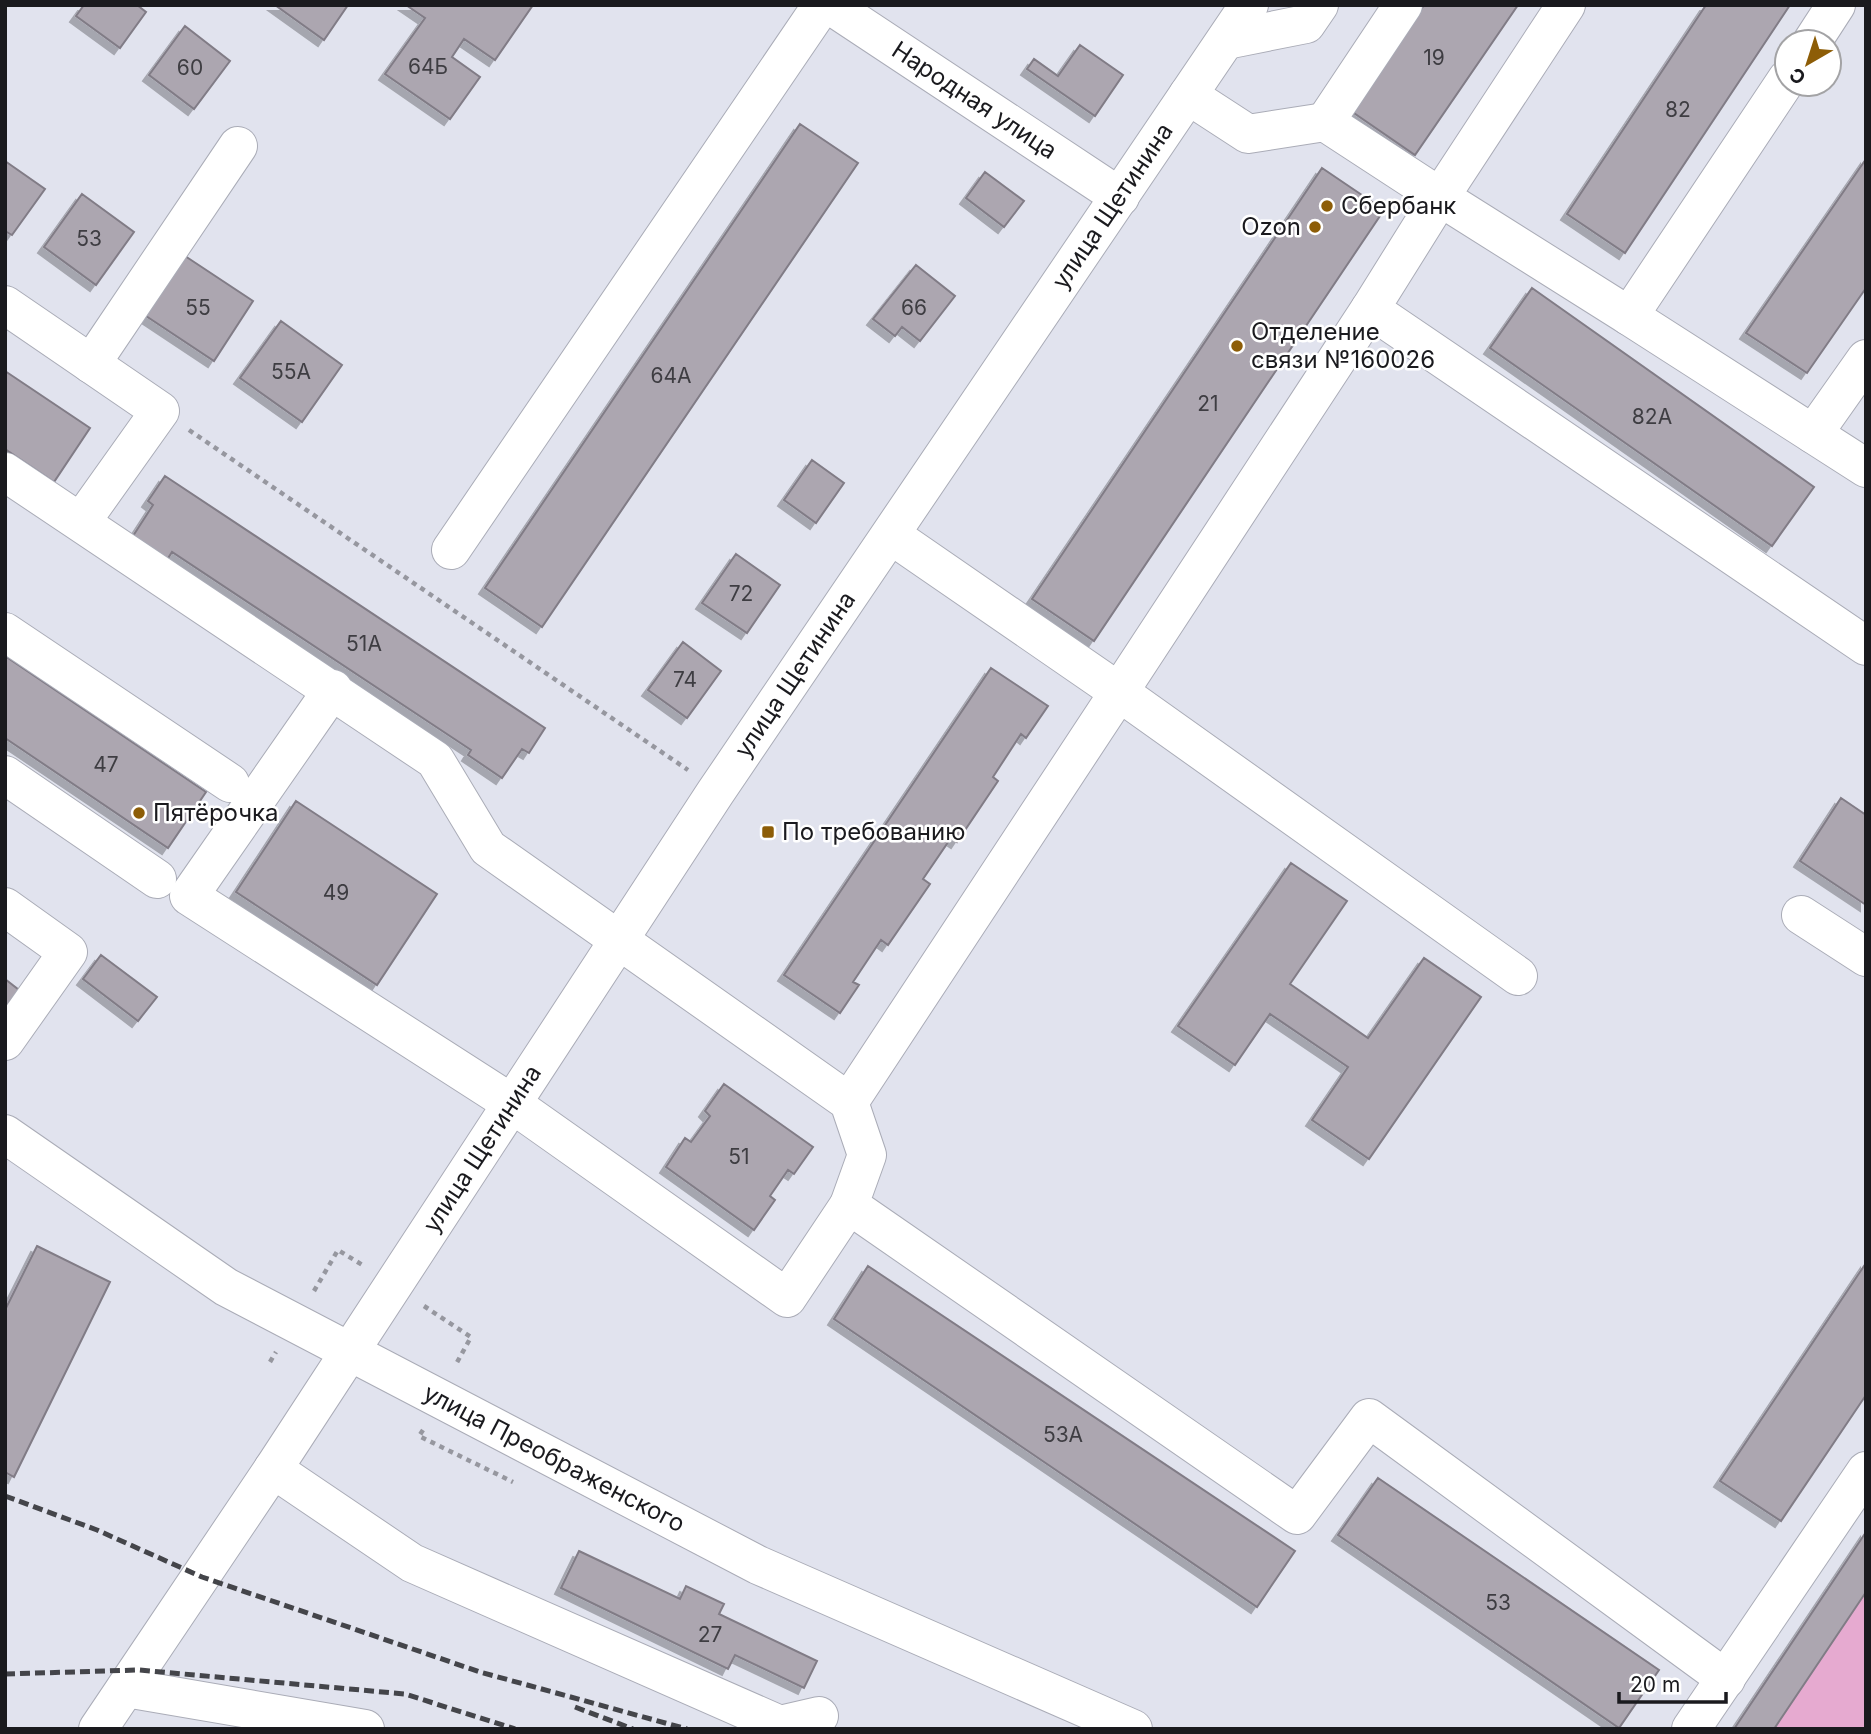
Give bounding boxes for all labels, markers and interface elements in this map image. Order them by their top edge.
north arrow [1773,28,1843,98]
street label: Народная улица [887,35,1062,165]
house number: 19 [1423,45,1445,70]
house number: 64Б [408,54,448,79]
house number: 60 [177,55,203,80]
text: С [1785,62,1810,89]
house number: 82 [1665,97,1691,122]
street label: улица Щетинина [1046,117,1179,294]
place label: Сбербанк [1341,191,1456,220]
marker: Сбербанк [1319,198,1335,214]
place label: Ozon [1241,212,1301,241]
marker: Ozon [1307,219,1323,235]
house number: 53 [76,226,102,251]
house number: 55 [185,295,211,320]
house number: 66 [901,295,927,320]
place label: Отделение связи №160026 [1251,317,1435,374]
marker: Отделение связи №160026 [1229,338,1245,354]
house number: 55А [271,359,311,384]
house number: 64А [650,363,692,388]
house number: 21 [1197,391,1219,416]
house number: 82А [1632,404,1672,429]
house number: 72 [729,581,753,606]
street label: улица Щетинина [728,586,861,763]
house number: 51А [346,631,382,656]
house number: 74 [673,667,697,692]
house number: 47 [93,752,119,777]
place label: Пятёрочка [153,798,279,827]
marker: Пятёрочка [131,805,147,821]
place label: По требованию [782,817,965,846]
marker: По требованию [760,824,776,840]
house number: 49 [323,880,349,905]
street label: улица Щетинина [417,1059,547,1238]
house number: 51 [728,1144,750,1169]
street label: улица Преображенского [419,1378,690,1538]
house number: 53А [1043,1422,1083,1447]
house number: 53 [1485,1590,1511,1615]
house number: 27 [698,1622,722,1647]
scale bar [1619,1660,1726,1704]
text: 20 m [1630,1672,1680,1697]

